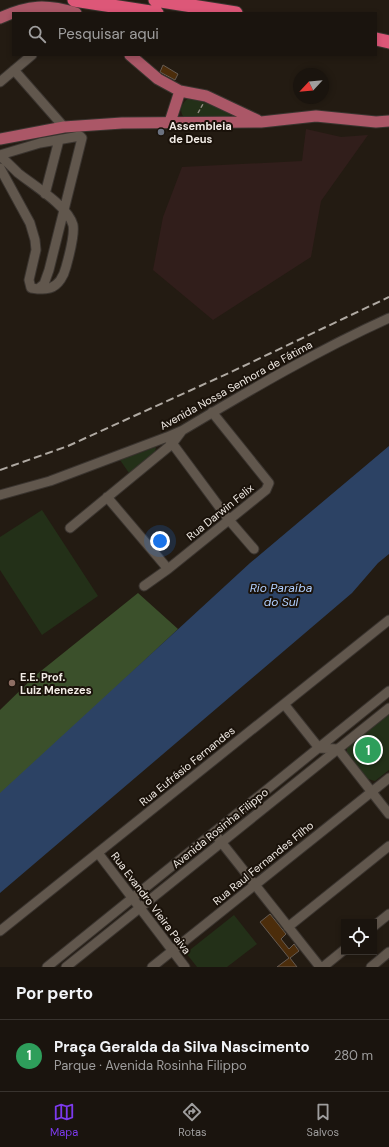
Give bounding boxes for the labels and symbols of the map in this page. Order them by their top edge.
north arrow [293,68,329,104]
place label: Assembleia de Deus [169,119,232,146]
marker: Assembleia de Deus [156,127,166,137]
street label: Avenida Nossa Senhora de Fátima [157,337,315,433]
street label: Rua Darwin Felix [184,480,257,543]
your location [150,531,170,551]
water label: Rio Paraíba do Sul [250,580,313,610]
place label: E.E. Prof. Luiz Menezes [20,670,92,697]
marker: E.E. Prof. Luiz Menezes [7,678,17,688]
street label: Rua Eufrásio Fernandes [136,723,238,809]
pin: 1 [355,735,381,765]
street label: Avenida Rosinha Filippo [169,785,271,871]
street label: Rua Raul Fernandes Filho [210,818,316,908]
street label: Rua Evandro Vieira Paiva [108,849,194,957]

